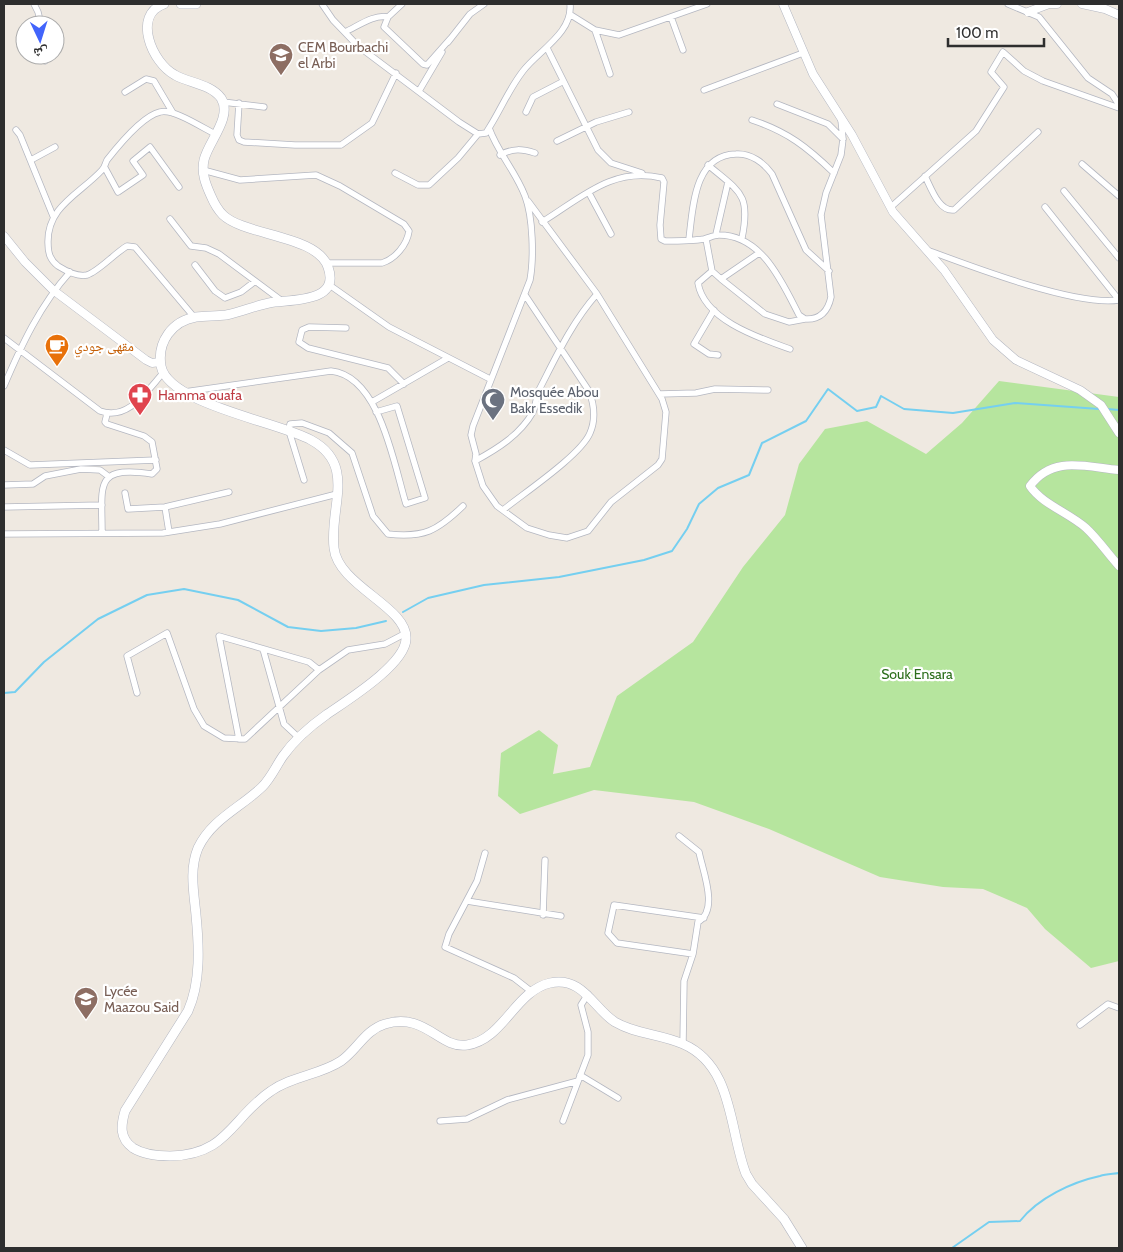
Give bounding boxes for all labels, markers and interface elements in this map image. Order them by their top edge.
north arrow [15,15,65,65]
scale bar [948,15,1044,47]
text: 100 m [956,24,998,42]
place label: CEM Bourbachi el Arbi [298,38,388,72]
school or university icon: CEM Bourbachi el Arbi [268,42,294,76]
text: ش [33,43,49,62]
cafe icon: مقهى جودي [44,333,70,367]
place label: مقهى جودي [74,337,134,358]
pharmacy icon: Hamma ouafa [127,382,153,416]
place label: Mosquée Abou Bakr Essedik [510,383,599,417]
place label: Hamma ouafa [158,386,242,404]
mosque icon: Mosquée Abou Bakr Essedik [480,387,506,421]
park label: Souk Ensara [881,665,953,683]
place label: Lycée Maazou Said [104,982,179,1016]
school or university icon: Lycée Maazou Said [73,986,99,1020]

